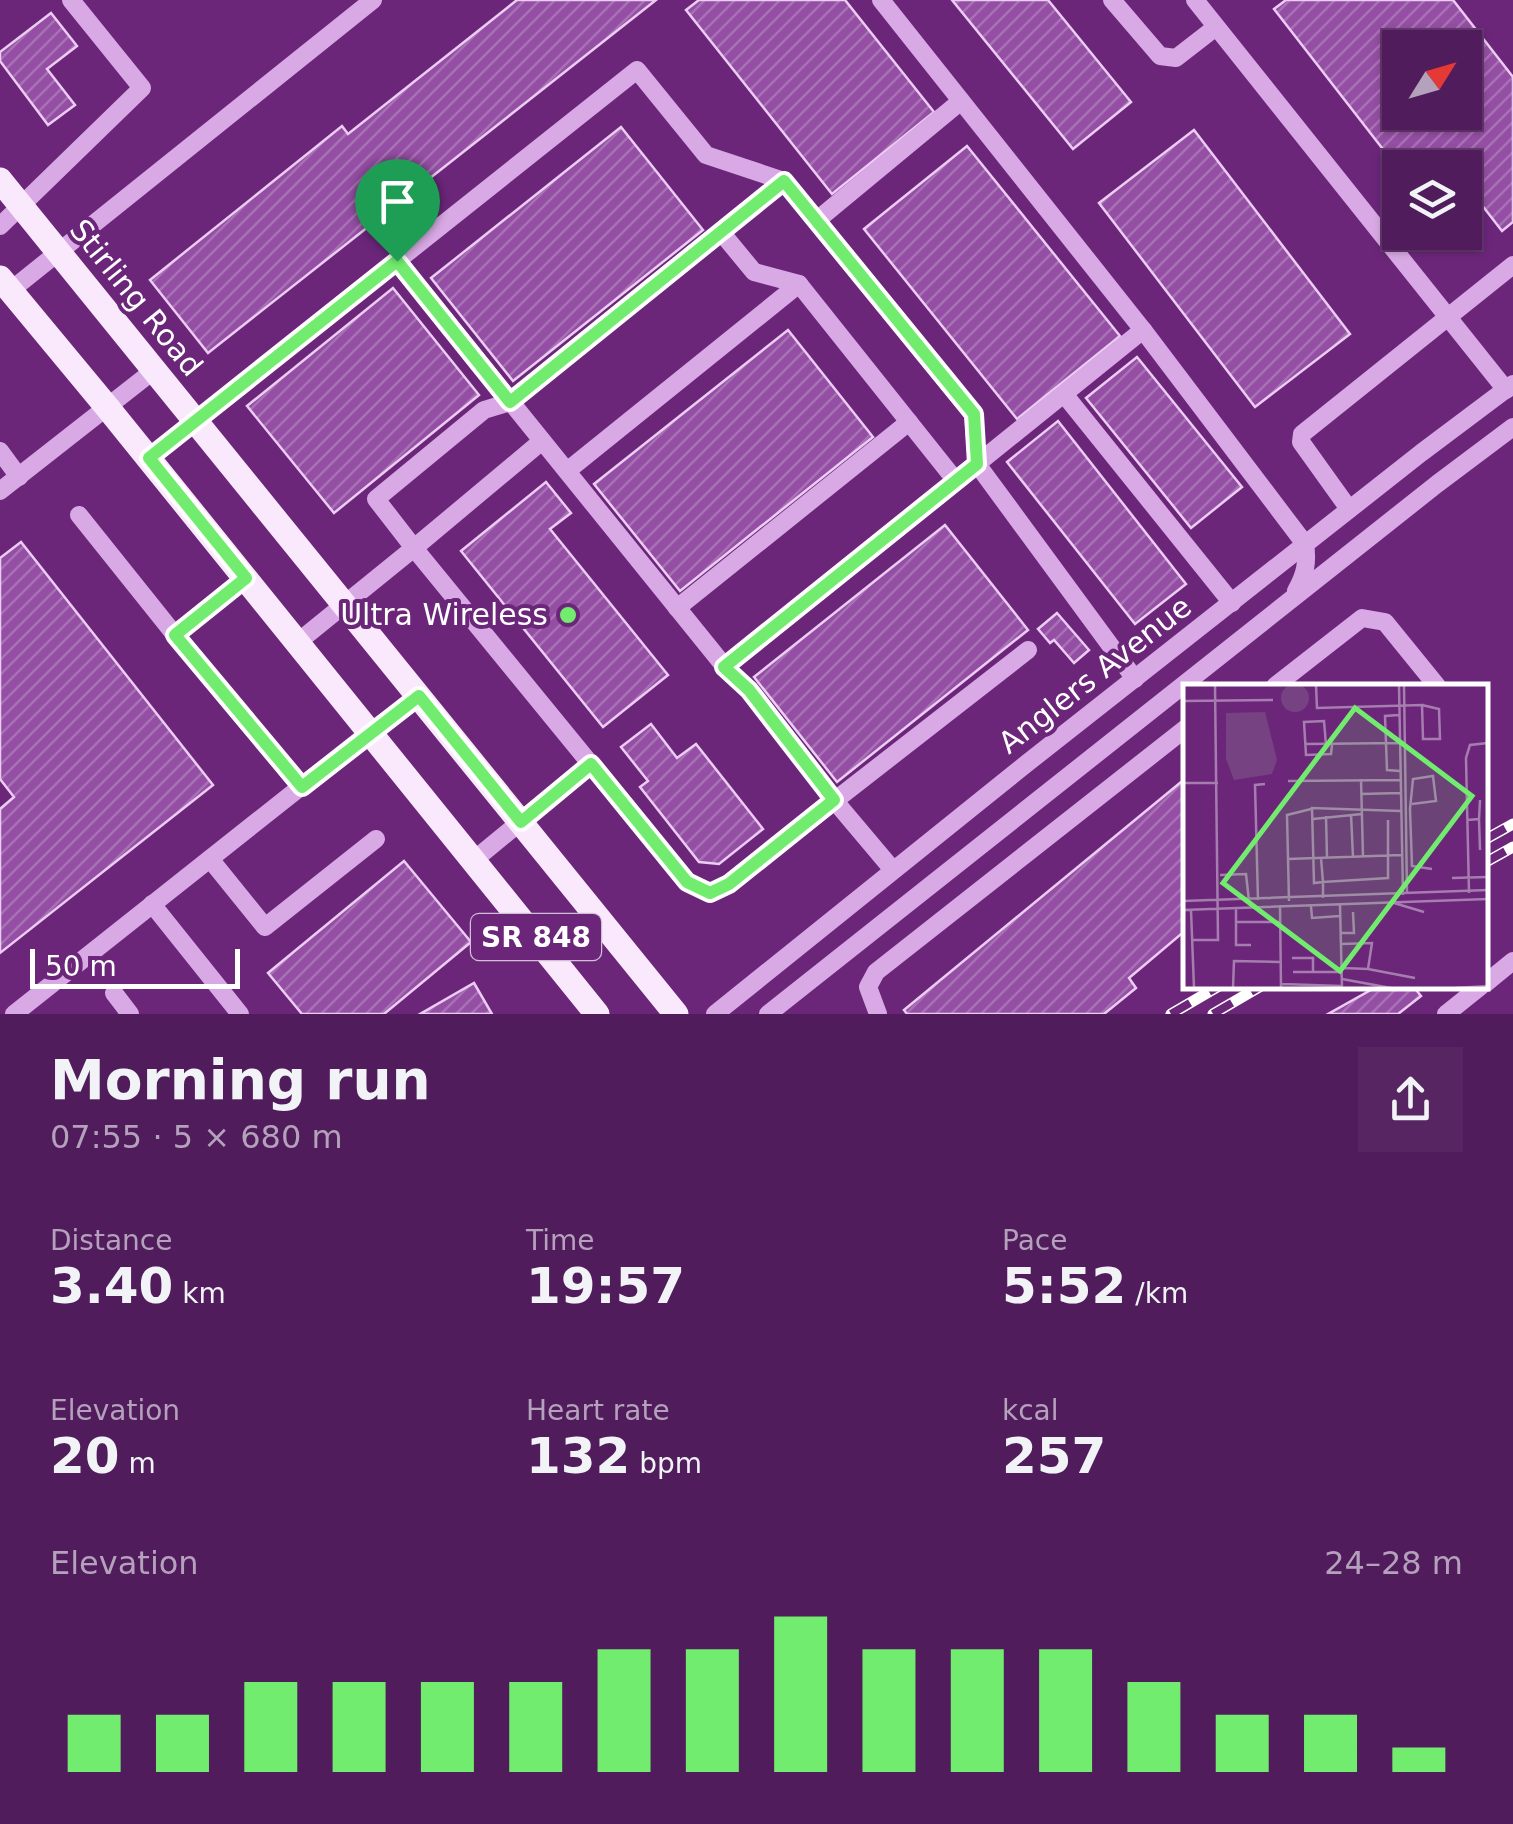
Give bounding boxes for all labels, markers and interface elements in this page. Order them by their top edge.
north arrow [1382,30,1482,130]
map controls [1382,30,1482,250]
button: layers [1382,150,1482,250]
pin [355,159,440,262]
icon: arrive [370,174,425,229]
street label: Stirling Road [63,212,210,383]
street label: Anglers Avenue [992,589,1198,761]
place label: Ultra Wireless [340,597,548,632]
marker: Ultra Wireless [557,604,579,626]
inset map [1183,684,1488,989]
road number: SR 848 [471,914,601,960]
scale bar [30,944,240,988]
text: 50 m [45,950,117,983]
button: share [1358,1047,1463,1152]
text: Morning run [50,1048,431,1112]
text: 07:55 · 5 × 680 m [50,1118,343,1156]
text: Distance [50,1224,172,1257]
text: Time [526,1224,595,1257]
text: Pace [1002,1224,1067,1257]
text: 3.40 [50,1257,173,1315]
text: 19:57 [526,1257,685,1315]
text: 5:52 [1002,1257,1126,1315]
text: km [173,1277,226,1310]
text: /km [1126,1277,1188,1310]
text: Elevation [50,1394,180,1427]
text: Heart rate [526,1394,670,1427]
text: kcal [1002,1394,1059,1427]
text: 20 [50,1427,120,1485]
text: 132 [526,1427,630,1485]
text: 257 [1002,1427,1106,1485]
text: m [120,1447,156,1480]
text: bpm [630,1447,702,1480]
text: Elevation [50,1544,199,1582]
text: 24–28 m [1324,1544,1463,1582]

